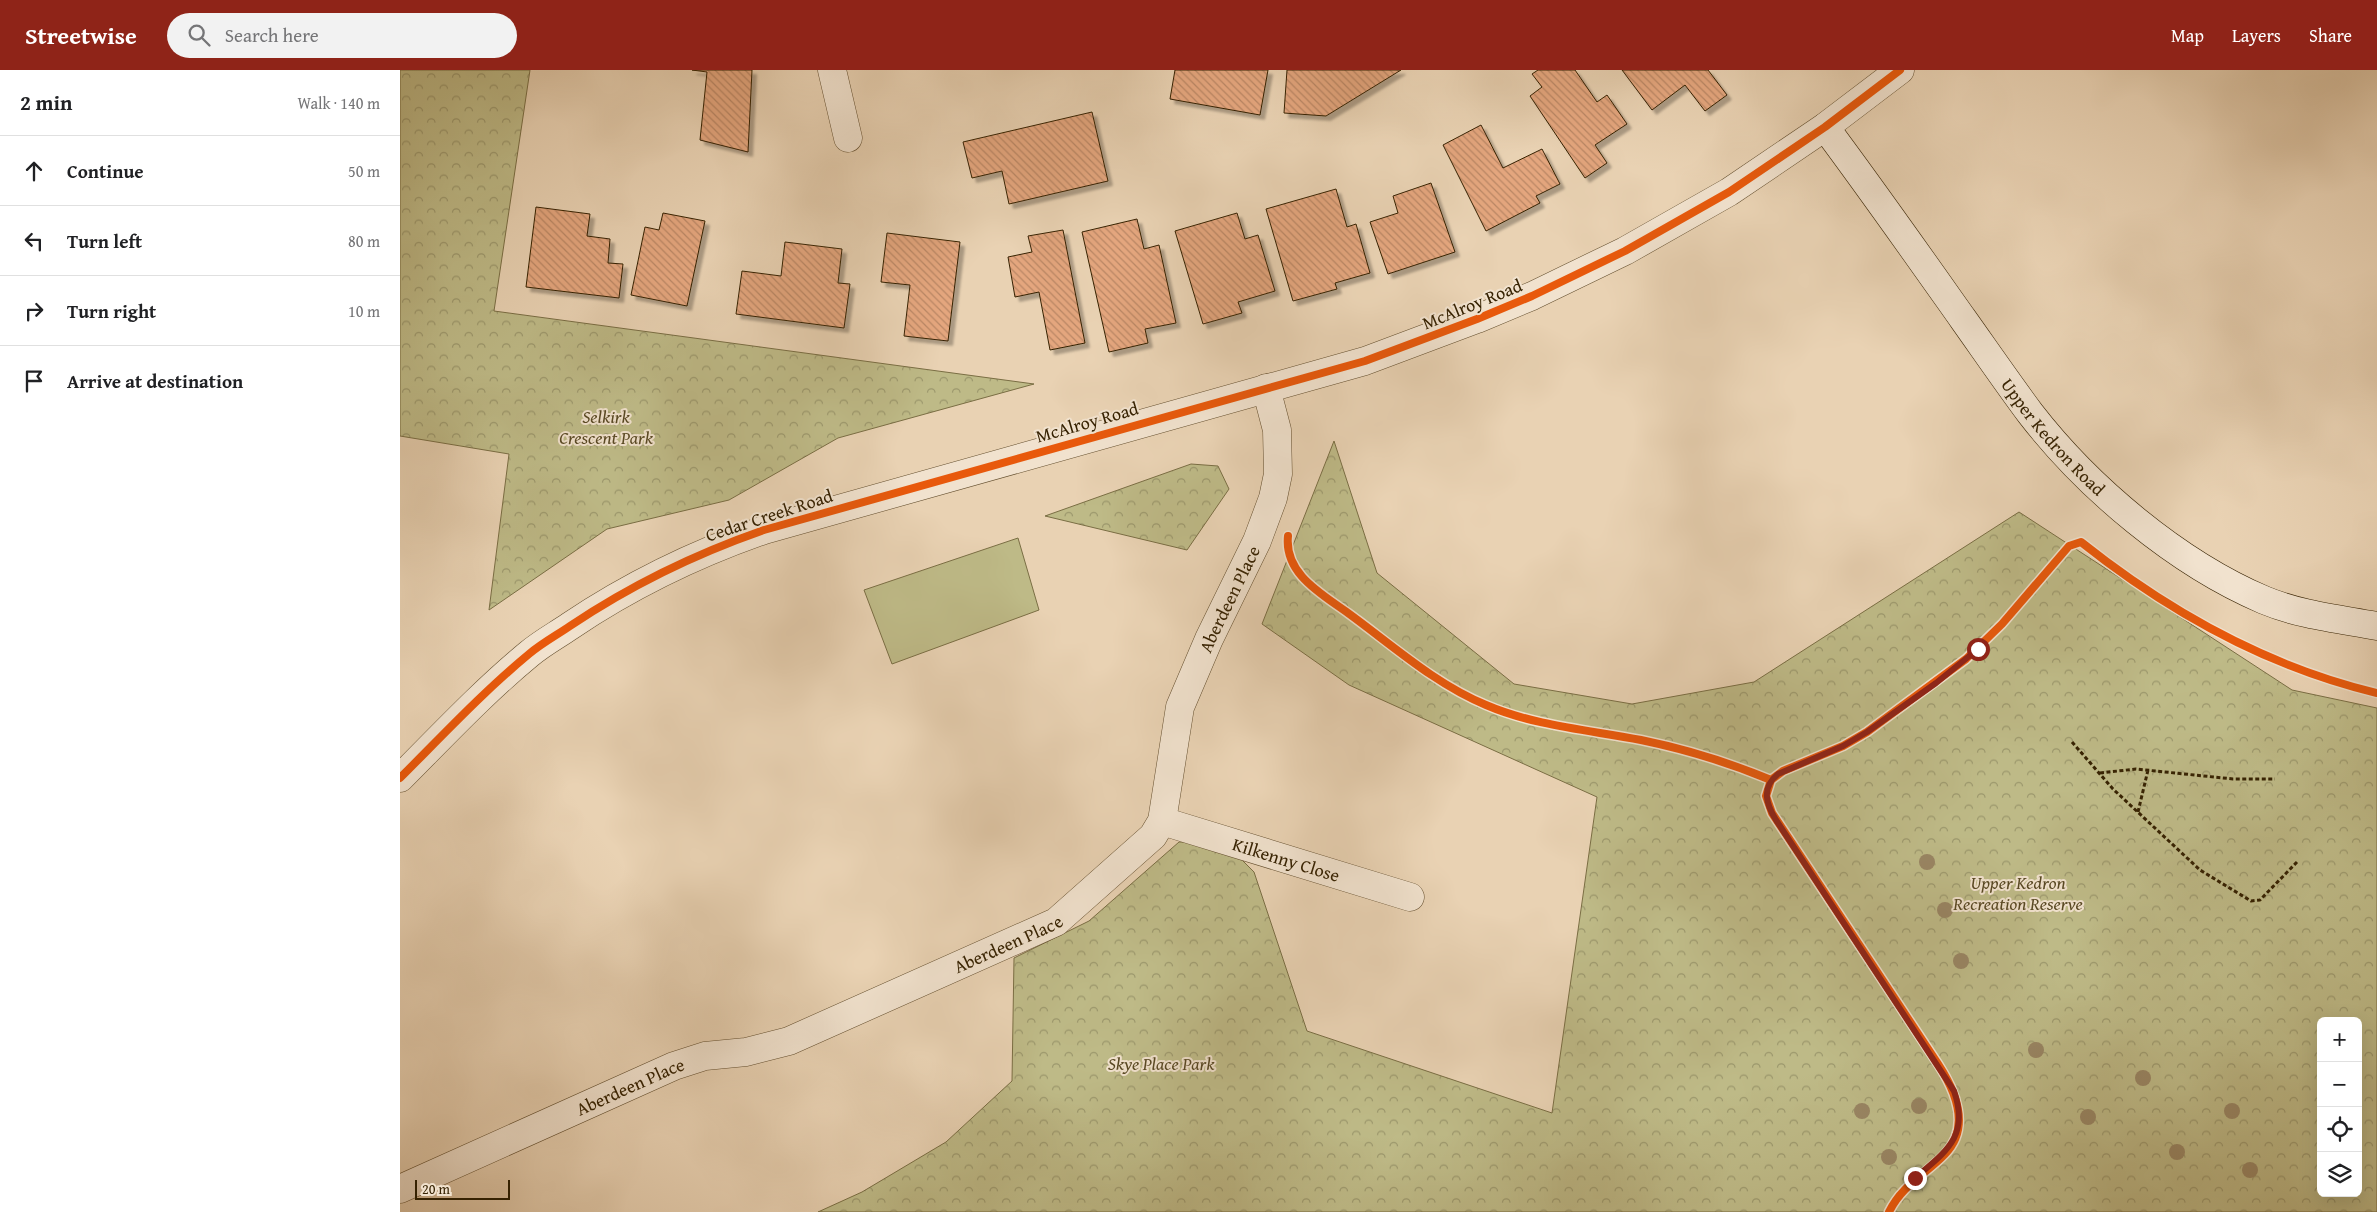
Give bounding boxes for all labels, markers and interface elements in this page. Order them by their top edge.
search box [167,13,517,58]
text: Streetwise [25,18,137,53]
icon: search [185,21,213,49]
text: Search here [225,21,319,49]
text: Map [2171,22,2204,49]
text: Layers [2232,22,2281,49]
text: Share [2309,22,2352,49]
text: 2 min [20,87,72,118]
text: Walk · 140 m [297,91,380,115]
icon: ahead [20,157,48,185]
text: Continue [67,157,144,185]
text: 50 m [348,159,380,183]
icon: left [20,227,48,255]
text: Turn left [67,227,142,255]
text: 80 m [348,229,380,253]
street label: McAlroy Road [1418,272,1526,336]
icon: right [20,297,48,325]
text: Turn right [67,297,156,325]
text: 10 m [348,299,380,323]
icon: arrive [20,367,48,395]
text: Arrive at destination [67,367,243,395]
street label: Upper Kedron Road [1995,372,2112,502]
street label: McAlroy Road [1033,394,1142,450]
park label: Selkirk Crescent Park [559,403,654,451]
street label: Cedar Creek Road [702,482,836,548]
street label: Aberdeen Place [1191,541,1266,657]
route start [1967,638,1990,661]
street label: Kilkenny Close [1229,830,1343,888]
park label: Upper Kedron Recreation Reserve [1952,869,2083,917]
street label: Aberdeen Place [949,908,1069,979]
map controls [2317,1017,2362,1197]
button: + [2317,1017,2362,1062]
street label: Aberdeen Place [571,1050,687,1122]
park label: Skye Place Park [1108,1050,1215,1077]
button: − [2317,1062,2362,1107]
button: locate [2317,1107,2362,1152]
button: layers [2317,1152,2362,1197]
route end [1904,1167,1927,1190]
scale bar [415,1177,510,1200]
text: 20 m [422,1179,450,1199]

